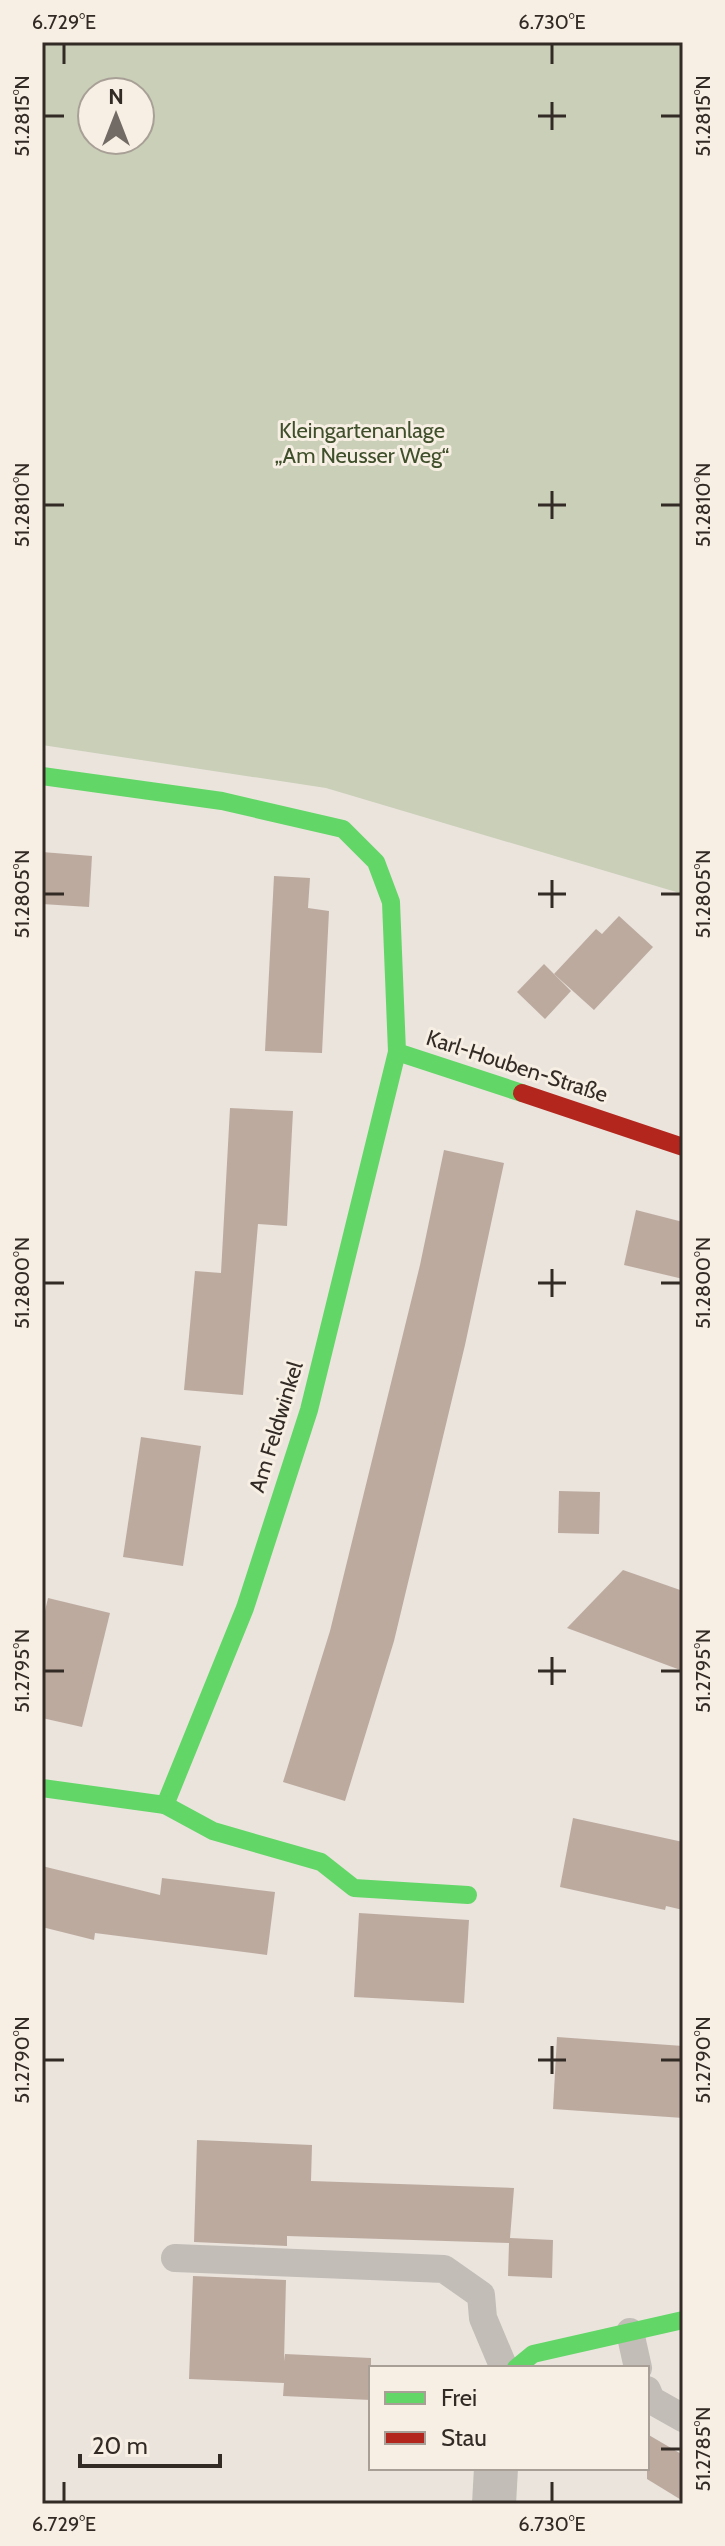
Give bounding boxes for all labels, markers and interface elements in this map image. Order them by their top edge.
text: 6.729°E [32,10,96,34]
text: 6.730°E [518,10,586,34]
text: 51.2815°N [10,75,34,157]
text: 51.2815°N [691,75,715,157]
north arrow [76,76,156,156]
text: N [108,83,124,110]
park label: Kleingartenanlage „Am Neusser Weg“ [275,417,449,469]
text: 51.2810°N [10,463,34,547]
text: 51.2810°N [691,463,715,547]
text: 51.2805°N [10,850,34,938]
text: 51.2805°N [691,850,715,938]
street label: Karl-Houben-Straße [423,1024,611,1108]
text: 51.2800°N [10,1237,34,1329]
text: 51.2800°N [691,1237,715,1329]
street label: Am Feldwinkel [243,1357,309,1496]
text: 51.2795°N [10,1629,34,1713]
text: 51.2795°N [691,1629,715,1713]
text: 51.2790°N [10,2016,34,2104]
text: 51.2790°N [691,2016,715,2104]
legend [369,2366,649,2470]
text: Frei [441,2383,477,2412]
text: 51.2785°N [691,2407,715,2491]
scale bar [80,2418,220,2468]
text: Stau [441,2423,487,2452]
text: 20 m [92,2431,148,2460]
text: 6.729°E [32,2512,96,2536]
text: 6.730°E [518,2512,586,2536]

